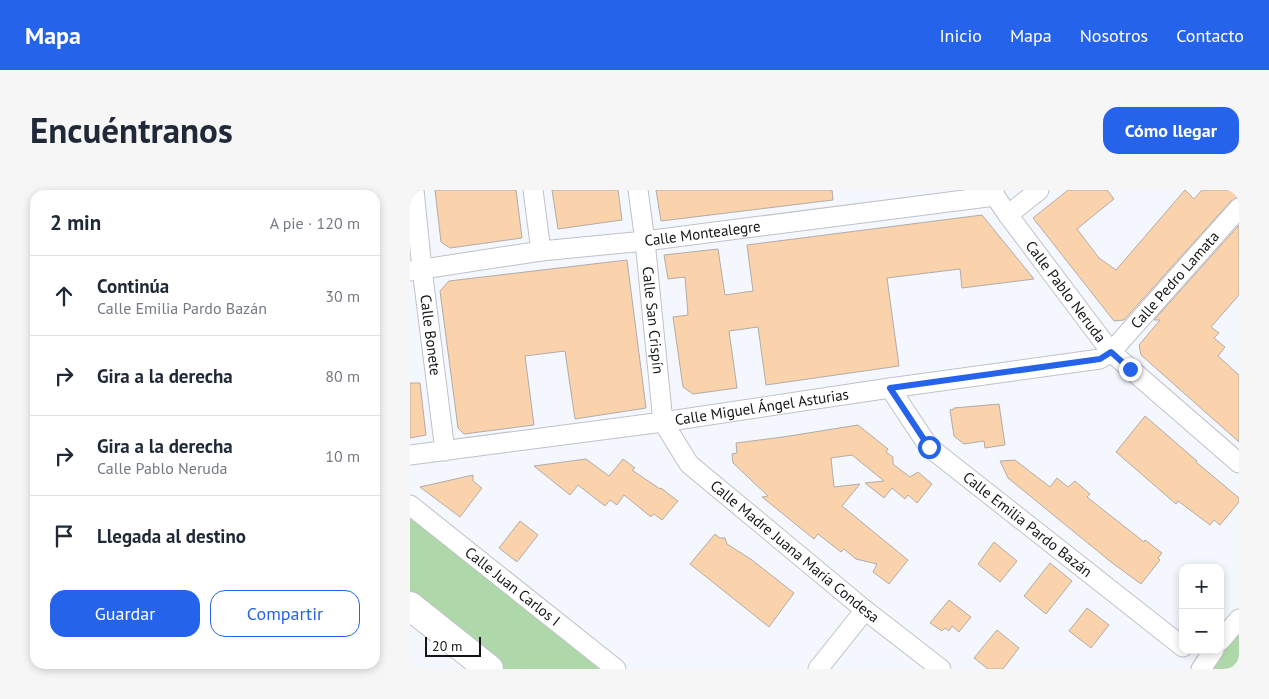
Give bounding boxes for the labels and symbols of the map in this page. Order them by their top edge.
street label: Calle Montealegre [643,216,762,250]
street label: Calle Pedro Lamata [1126,227,1223,332]
street label: Calle Pablo Neruda [1022,237,1110,346]
street label: Calle San Crispín [639,265,668,375]
street label: Calle Bonete [416,293,445,377]
route end [1119,358,1142,381]
street label: Calle Miguel Ángel Asturias [673,384,850,429]
route start [918,436,941,459]
street label: Calle Emilia Pardo Bazán [959,467,1096,581]
street label: Calle Madre Juana María Condesa [707,476,883,627]
street label: Calle Juan Carlos I [461,543,564,630]
scale bar [425,634,481,657]

